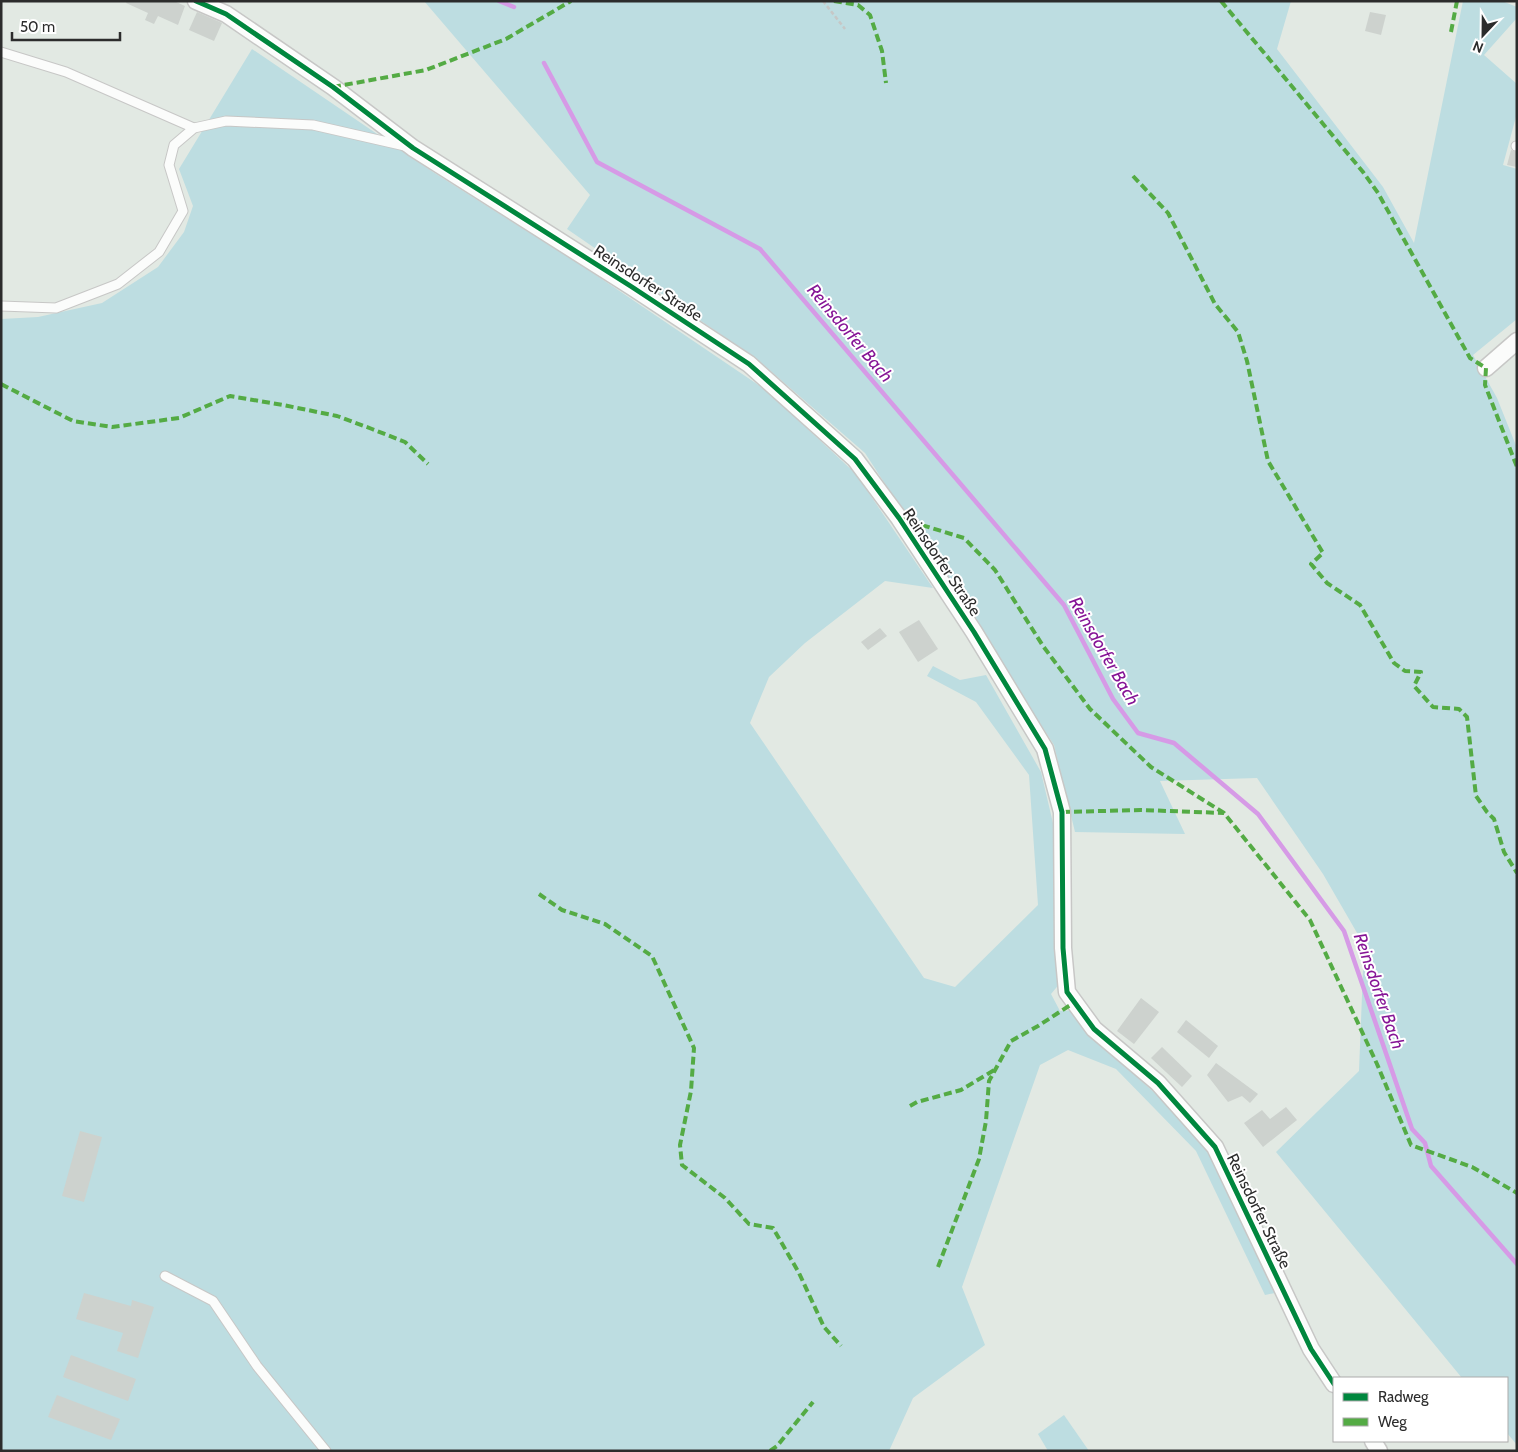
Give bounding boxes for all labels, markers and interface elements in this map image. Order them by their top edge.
scale bar [12,10,120,42]
north arrow [1458,10,1508,60]
text: 50 m [20,18,55,36]
text: N [1470,37,1486,57]
street label: Reinsdorfer Straße [590,241,706,325]
water label: Reinsdorfer Bach [802,279,898,387]
street label: Reinsdorfer Straße [899,505,985,619]
water label: Reinsdorfer Bach [1064,593,1144,709]
water label: Reinsdorfer Bach [1349,930,1409,1052]
street label: Reinsdorfer Straße [1223,1150,1295,1272]
legend [1333,1377,1508,1442]
text: Radweg [1378,1388,1429,1406]
text: Weg [1378,1413,1407,1431]

